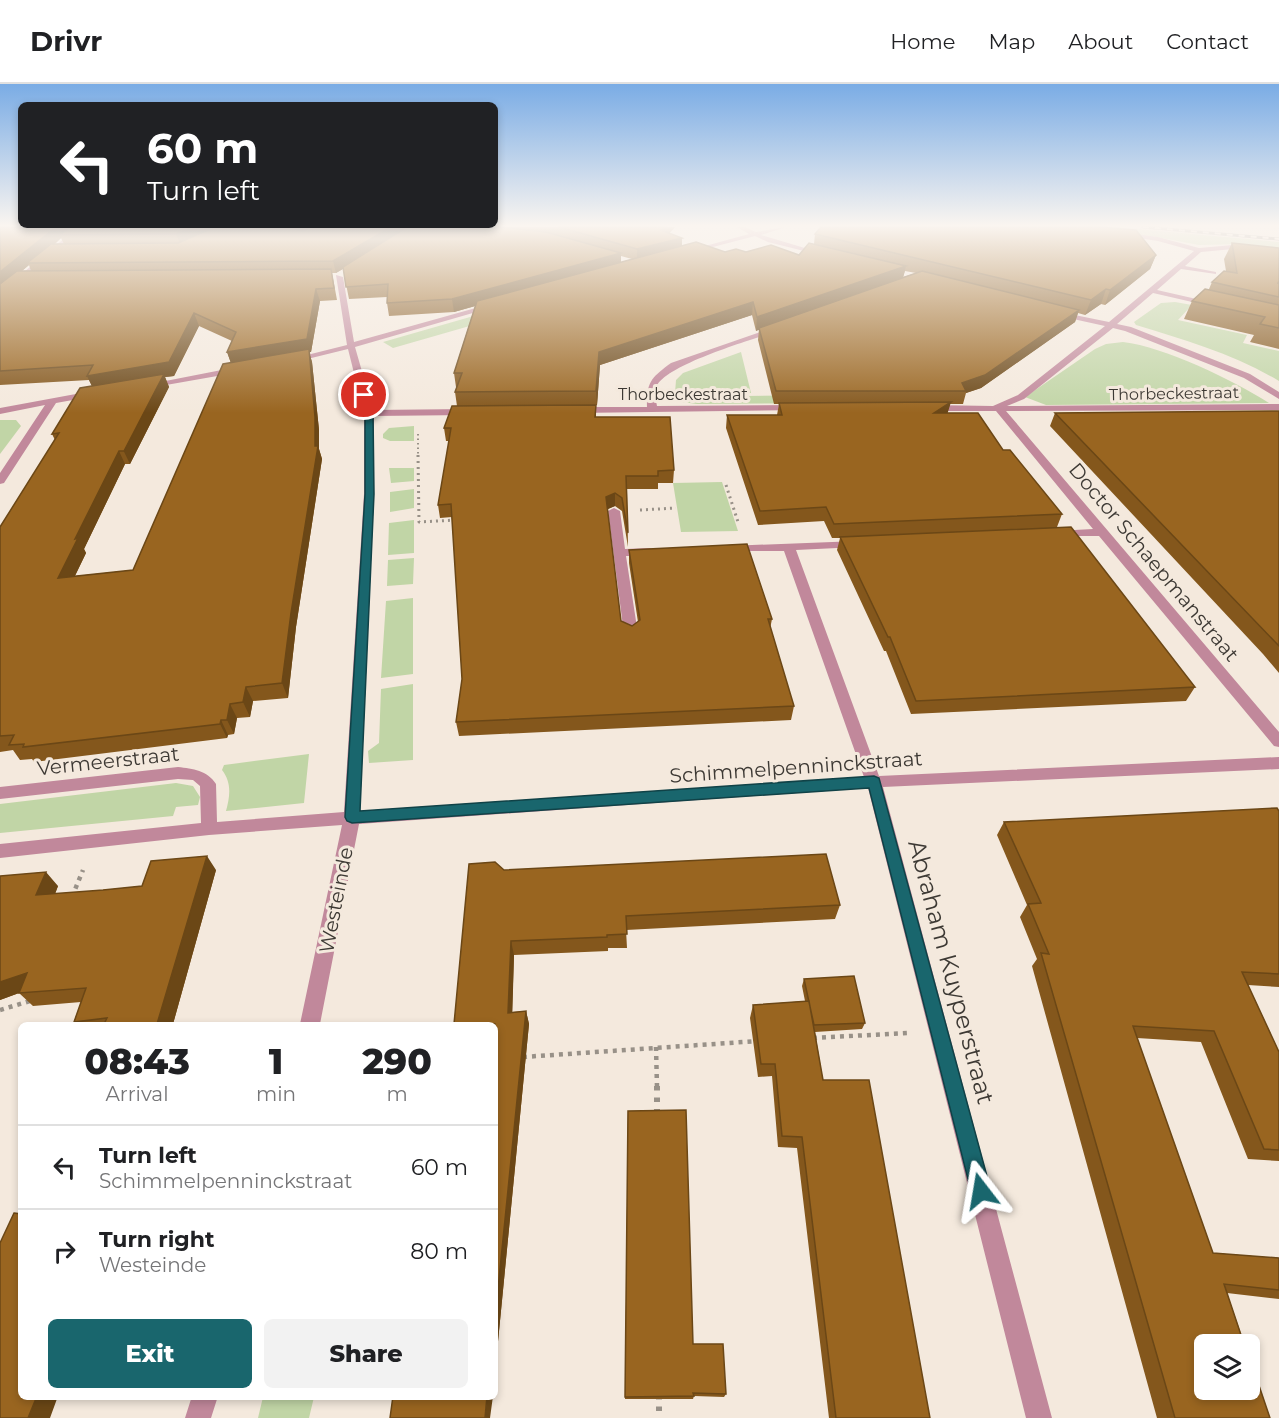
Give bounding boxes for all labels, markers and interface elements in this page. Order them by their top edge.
text: Drivr [30,24,102,58]
text: Home [890,29,955,54]
text: Map [988,29,1035,54]
text: About [1068,29,1133,54]
text: Contact [1166,29,1249,54]
text: 60 m [147,122,258,174]
icon: left [48,126,126,204]
text: Turn left [147,174,260,207]
pin [338,369,389,420]
icon: arrive [347,378,380,411]
street label: Thorbeckestraat [1109,383,1240,404]
street label: Thorbeckestraat [618,385,749,404]
street label: Doctor Schaepmanstraat [1064,458,1244,666]
street label: Vermeerstraat [36,742,180,780]
street label: Schimmelpenninckstraat [669,746,923,788]
street label: Abraham Kuyperstraat [902,836,1001,1108]
street label: Westeinde [314,845,358,955]
text: 08:43 [84,1039,190,1083]
text: 1 [269,1039,283,1083]
text: 290 [362,1039,432,1083]
text: Arrival [105,1082,169,1106]
text: min [256,1082,296,1106]
text: m [386,1082,408,1106]
text: Turn left [99,1142,197,1169]
icon: left [48,1151,81,1184]
text: 60 m [411,1154,468,1181]
position arrow [949,1159,1013,1223]
text: Schimmelpenninckstraat [99,1169,352,1193]
text: Turn right [99,1226,214,1253]
icon: right [48,1235,81,1268]
text: 80 m [410,1238,468,1265]
text: Westeinde [99,1253,206,1277]
button: Exit [48,1319,252,1388]
button: Share [264,1319,468,1388]
map controls [1194,1334,1260,1400]
button: layers [1194,1334,1260,1400]

